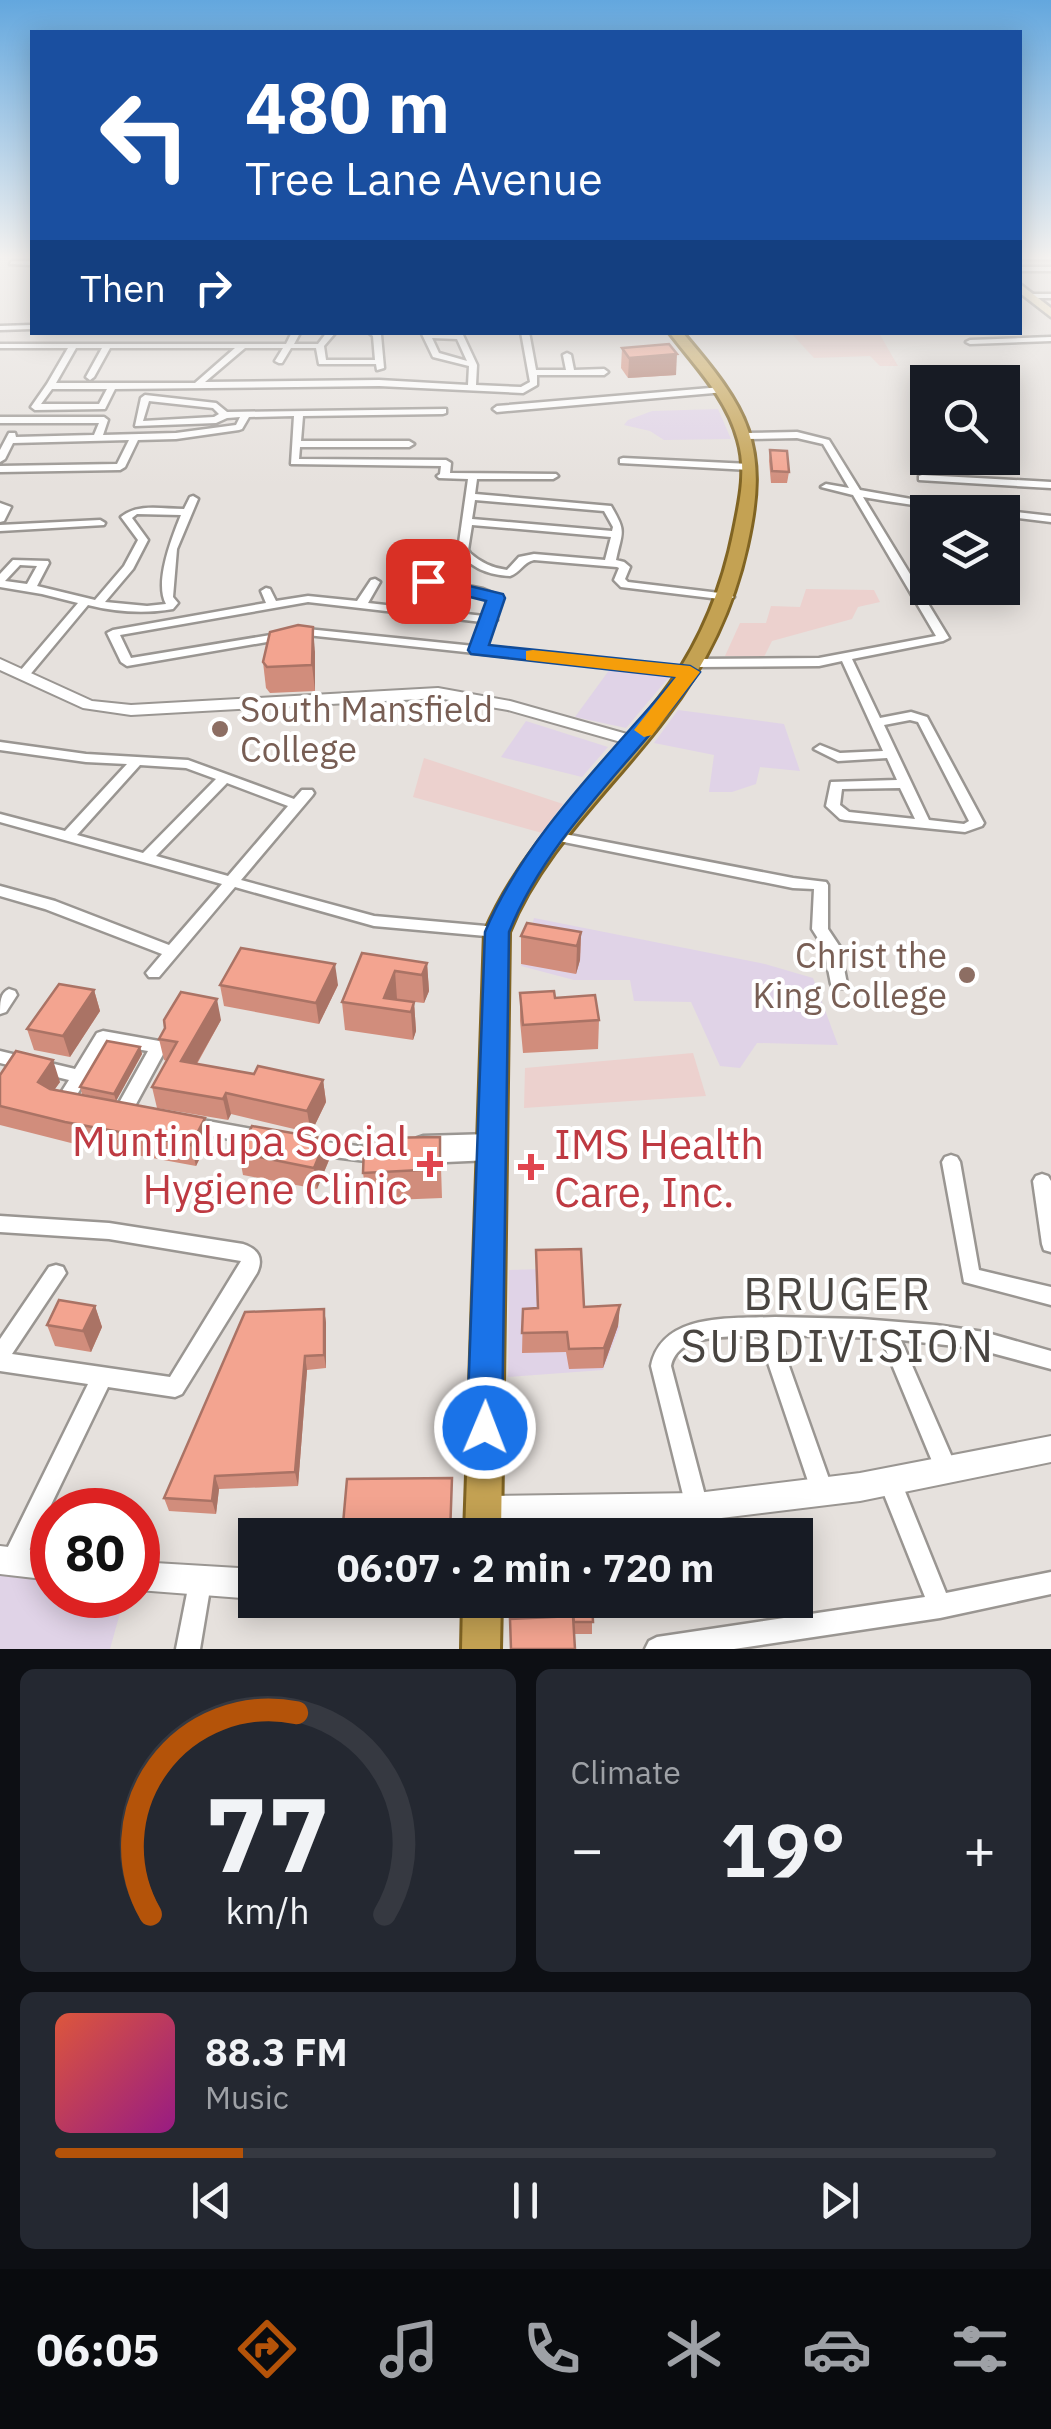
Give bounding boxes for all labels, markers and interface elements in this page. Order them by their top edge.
text: 480 m [245,61,450,152]
icon: left [80,70,210,200]
text: Tree Lane Avenue [245,149,603,207]
icon: right [186,260,241,315]
text: Then [80,263,166,312]
map controls [910,365,1020,605]
button: search [910,365,1020,475]
button: layers [910,495,1020,605]
pin [386,539,471,624]
icon: arrive [401,554,456,609]
place label: South Mansfield College [240,686,493,772]
marker: South Mansfield College [209,718,231,740]
place label: Christ the King College [753,932,947,1018]
marker: Christ the King College [956,964,978,986]
place label: Muntinlupa Social Hygiene Clinic [72,1113,408,1216]
place label: IMS Health Care, Inc. [554,1116,764,1219]
marker: Muntinlupa Social Hygiene Clinic [417,1151,443,1177]
marker: IMS Health Care, Inc. [518,1154,544,1180]
district label: BRUGER SUBDIVISION [681,1264,995,1374]
position arrow [433,1376,537,1480]
speed limit sign: 80 [30,1488,160,1618]
text: 06:07 · 2 min · 720 m [337,1543,714,1592]
text: Climate [571,1751,681,1793]
text: 77 [205,1765,330,1901]
text: 19° [721,1800,846,1898]
text: − [571,1813,604,1884]
text: + [963,1813,996,1884]
text: km/h [226,1887,310,1934]
text: 88.3 FM [205,2027,348,2076]
text: Music [205,2076,289,2118]
icon: previous [184,2173,239,2228]
icon: pause [498,2173,553,2228]
icon: next [812,2173,867,2228]
icon: directions [232,2314,302,2384]
icon: music [374,2314,444,2384]
icon: phone [517,2314,587,2384]
icon: climate [659,2314,729,2384]
icon: car [802,2314,872,2384]
icon: filters [945,2314,1015,2384]
text: 06:05 [36,2320,159,2378]

